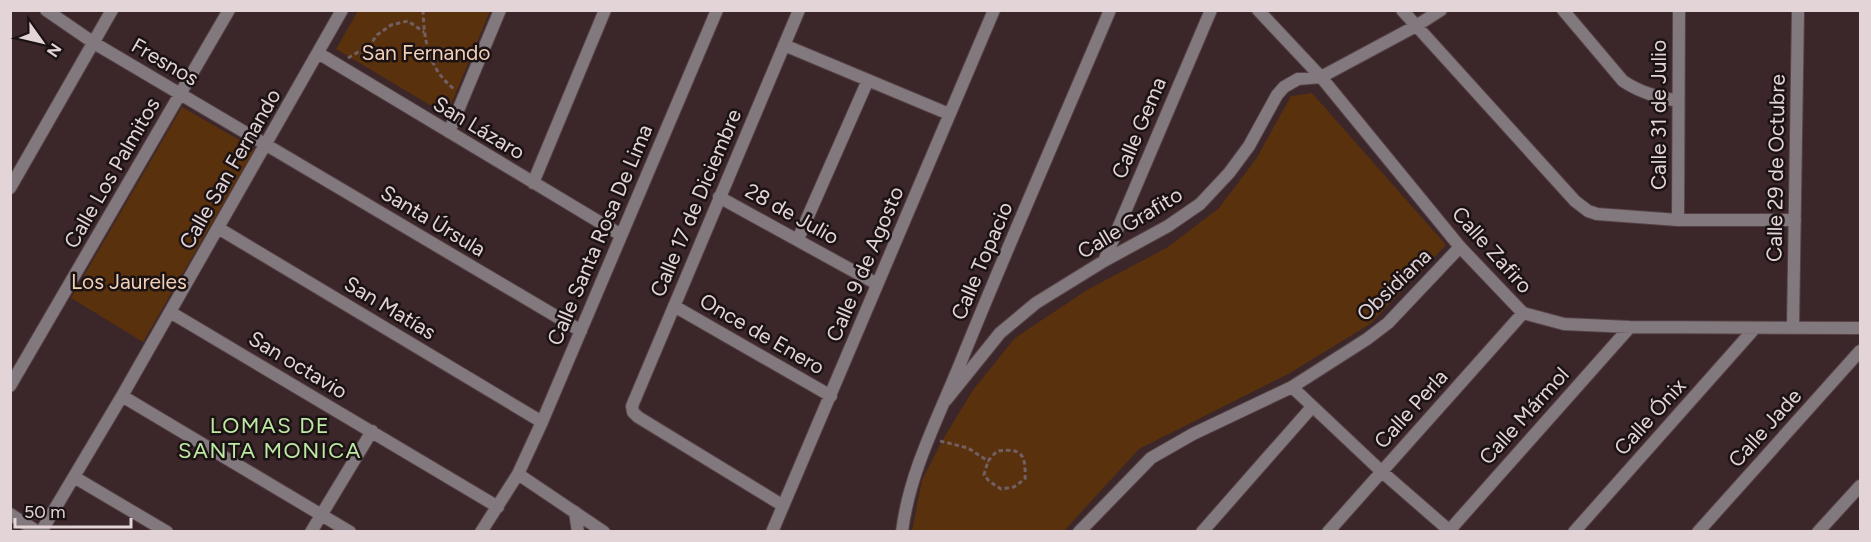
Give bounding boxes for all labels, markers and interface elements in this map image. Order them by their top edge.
north arrow [12,12,72,72]
street label: Fresnos [127,32,203,91]
text: N [43,40,65,61]
park label: San Fernando [362,40,491,65]
street label: Calle 31 de Julio [1646,40,1671,190]
street label: Calle Gema [1106,73,1171,182]
street label: Calle 29 de Octubre [1761,74,1790,262]
street label: Calle San Fernando [174,84,286,253]
street label: San Lázaro [429,90,530,165]
street label: Calle Los Palmitos [58,93,165,252]
street label: Calle 17 de Diciembre [645,105,746,300]
street label: Calle Santa Rosa De Lima [542,121,657,349]
street label: 28 de Julio [741,178,843,249]
street label: Santa Úrsula [376,179,490,262]
street label: Calle Grafito [1073,181,1187,264]
street label: Calle 9 de Agosto [821,182,909,345]
street label: Calle Topacio [945,198,1018,324]
street label: Calle Zafiro [1447,201,1538,298]
street label: Obsidiana [1351,243,1436,326]
park label: Los Jaureles [71,269,187,294]
street label: San Matías [340,271,441,345]
street label: Once de Enero [695,288,829,379]
street label: San octavio [244,325,352,404]
street label: Calle Mármol [1474,362,1574,469]
street label: Calle Perla [1369,364,1453,453]
street label: Calle Ónix [1609,373,1691,460]
street label: Calle Jade [1723,383,1806,472]
district label: LOMAS DE SANTA MONICA [178,412,362,464]
scale bar [15,491,130,529]
text: 50 m [24,501,66,523]

